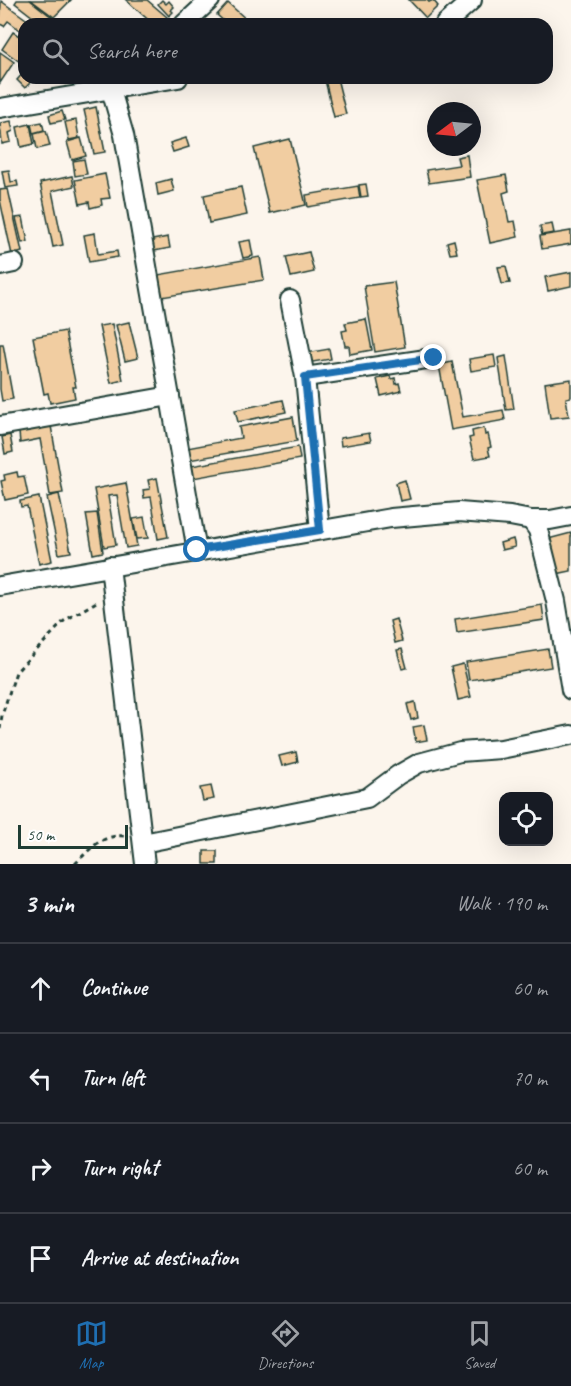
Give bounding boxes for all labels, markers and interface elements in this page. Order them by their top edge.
search box [18,18,553,84]
icon: search [39,35,72,68]
text: Search here [87,37,177,65]
north arrow [427,102,481,156]
route end [420,344,446,370]
route start [183,536,209,562]
map controls [499,792,553,846]
button: locate [499,792,553,846]
scale bar [18,822,128,850]
text: 50 m [27,825,54,845]
text: 3 min [24,887,74,920]
text: Walk · 190 m [457,891,547,916]
icon: ahead [24,972,57,1005]
text: Continue [81,974,147,1002]
text: 60 m [513,976,547,1001]
icon: left [24,1062,57,1095]
text: Turn left [81,1064,145,1092]
text: 70 m [513,1066,547,1091]
icon: right [24,1152,57,1185]
text: Turn right [81,1154,158,1182]
text: 60 m [513,1156,547,1181]
icon: arrive [24,1242,57,1275]
text: Arrive at destination [81,1244,238,1272]
tab: Map [75,1317,108,1373]
tab: Directions [258,1317,313,1373]
tab: Saved [463,1317,496,1373]

